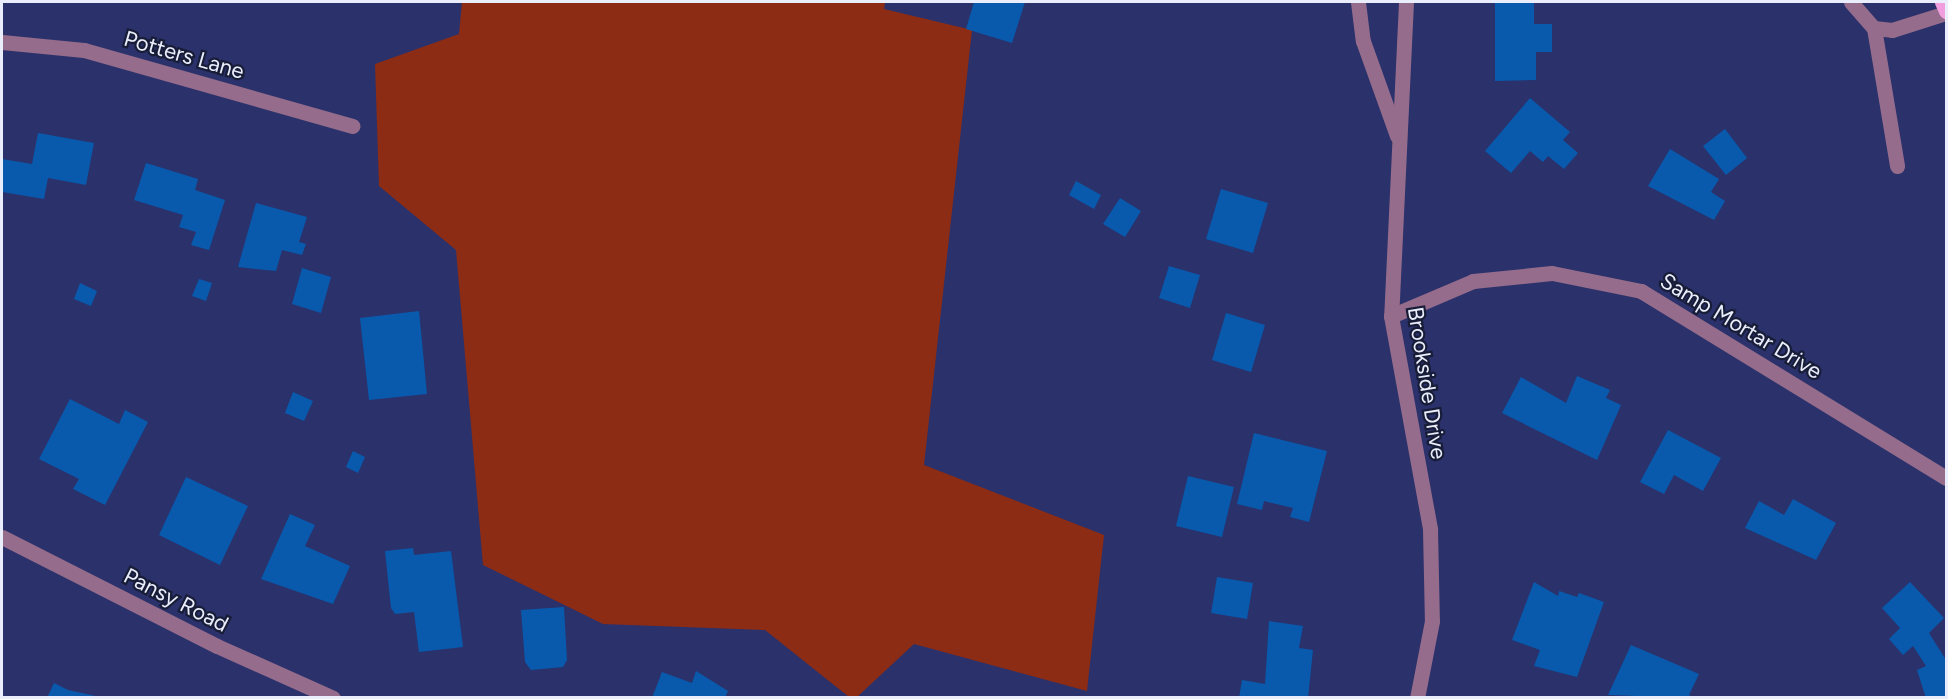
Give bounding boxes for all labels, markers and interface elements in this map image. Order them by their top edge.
street label: Potters Lane [121,25,247,85]
street label: Samp Mortar Drive [1655,267,1827,385]
street label: Brookside Drive [1402,305,1452,461]
street label: Pansy Road [119,562,233,638]

